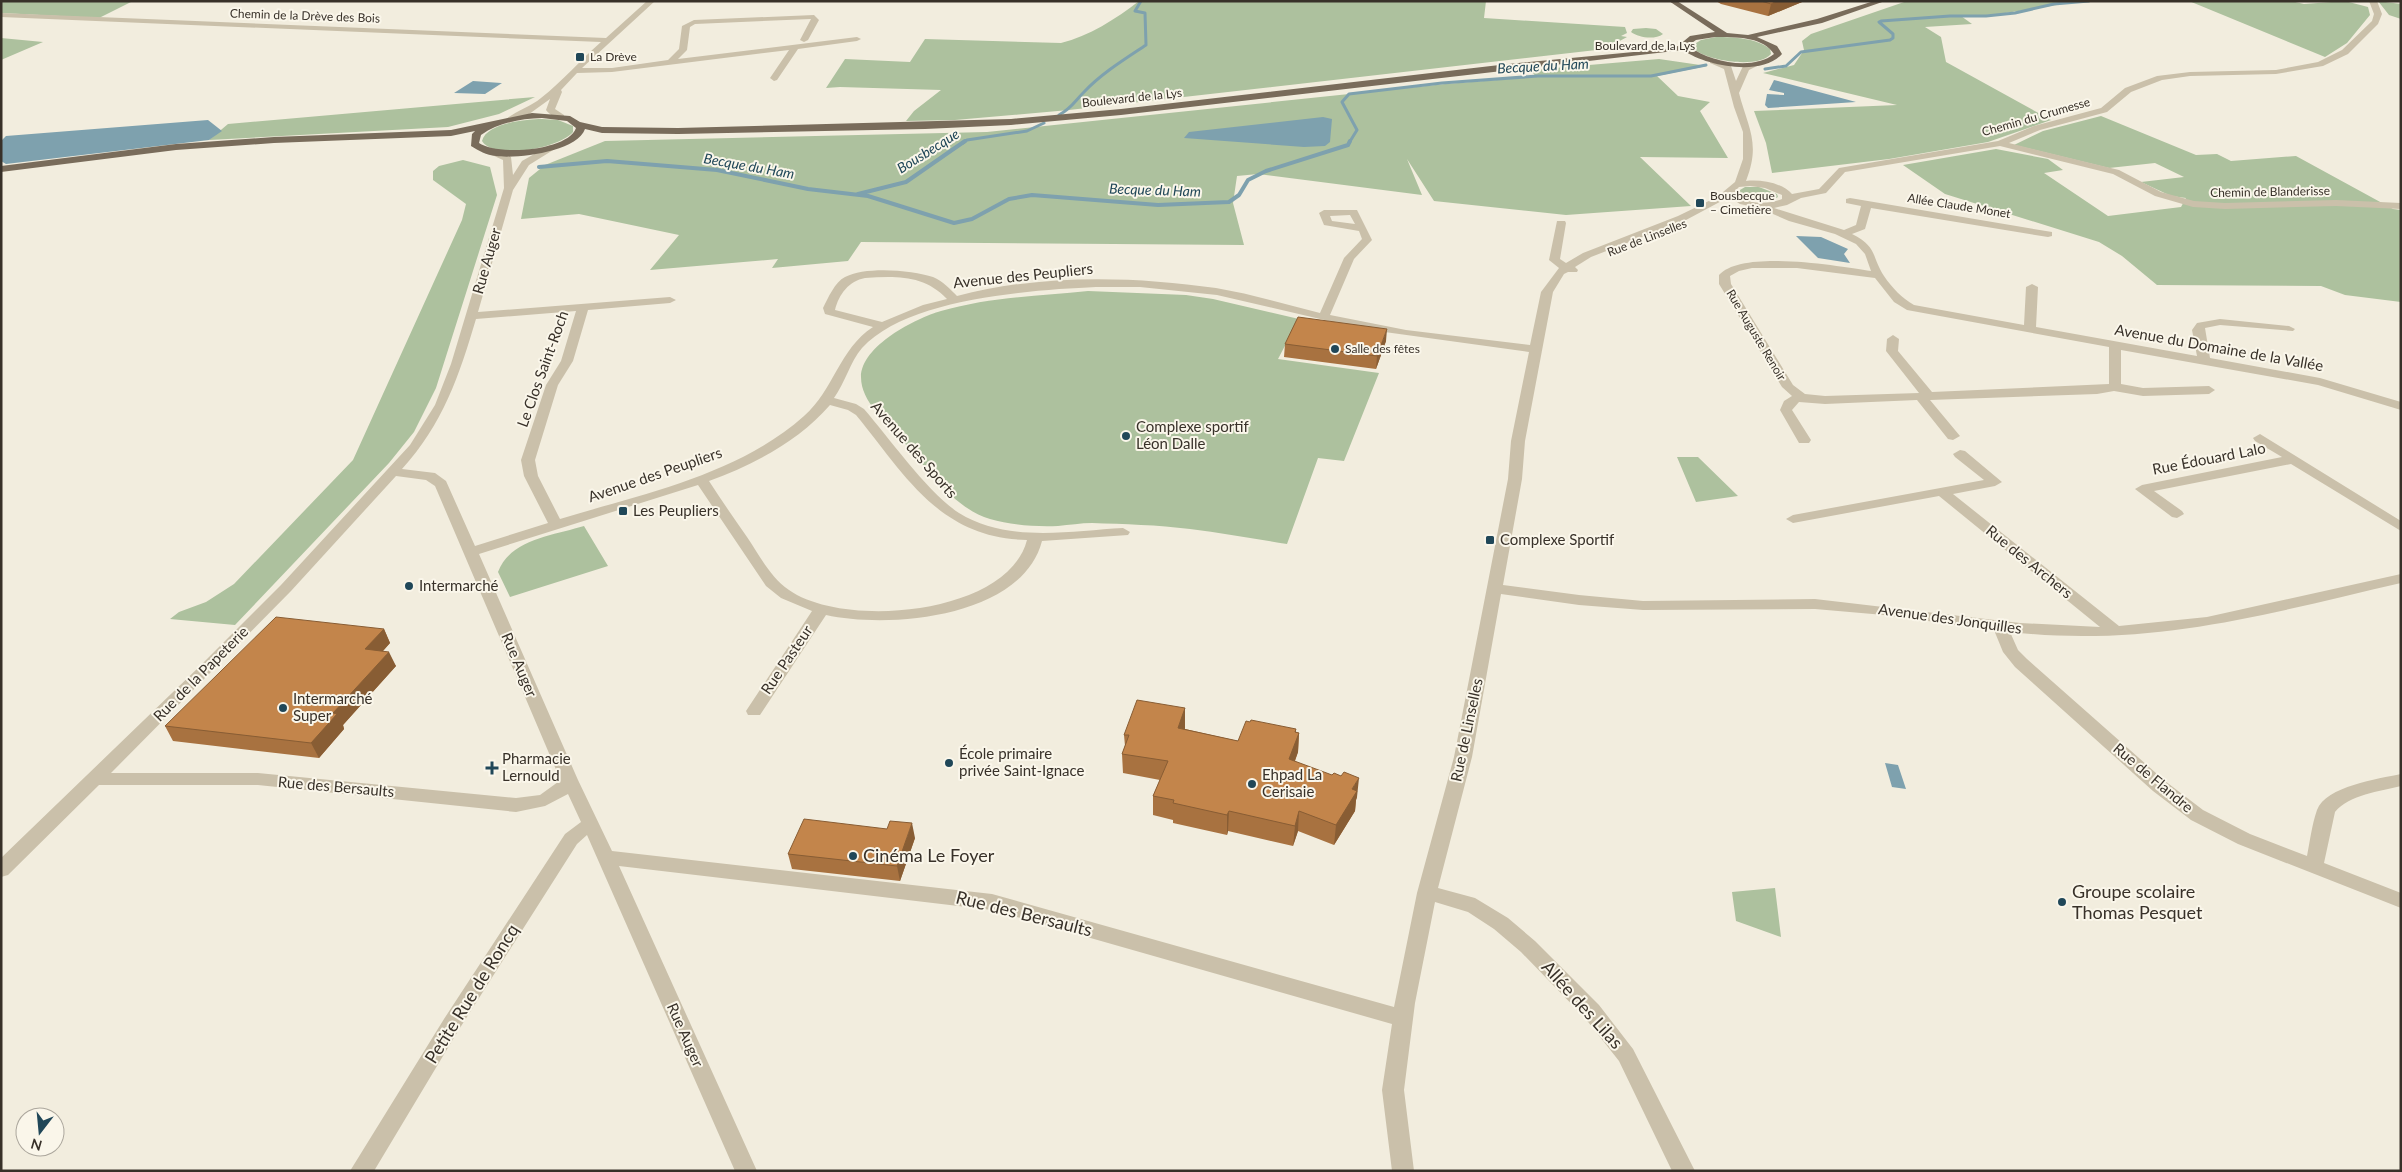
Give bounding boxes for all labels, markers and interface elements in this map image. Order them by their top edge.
street label: Chemin de la Drève des Bois [230,5,380,26]
street label: Boulevard de la Lys [1595,38,1695,53]
place label: La Drève [590,49,637,64]
marker: La Drève [574,51,586,63]
water label: Becque du Ham [1497,55,1589,76]
street label: Boulevard de la Lys [1081,85,1183,110]
street label: Chemin du Crumesse [1980,94,2092,139]
water label: Bousbecque [893,125,962,176]
water label: Becque du Ham [702,149,796,182]
water label: Becque du Ham [1109,179,1201,200]
street label: Chemin de Blanderisse [2210,183,2330,200]
place label: Bousbecque – Cimetière [1710,188,1775,217]
street label: Allée Claude Monet [1906,190,2012,221]
marker: Bousbecque – Cimetière [1694,197,1706,209]
street label: Rue de Linselles [1605,215,1689,260]
street label: Rue Auger [468,225,504,296]
street label: Avenue des Peupliers [952,259,1094,291]
street label: Rue Auguste Renoir [1723,286,1790,384]
street label: Le Clos Saint-Roch [513,308,571,429]
street label: Avenue du Domaine de la Vallée [2114,320,2325,374]
place label: Salle des fêtes [1345,341,1420,356]
marker: Salle des fêtes [1329,343,1341,355]
street label: Avenue des Sports [868,397,962,501]
place label: Complexe sportif Léon Dalle [1136,417,1249,452]
marker: Complexe sportif Léon Dalle [1120,430,1132,442]
street label: Rue Édouard Lalo [2151,438,2267,478]
street label: Avenue des Peupliers [585,443,724,505]
place label: Les Peupliers [633,501,719,519]
marker: Les Peupliers [617,505,629,517]
street label: Rue des Archers [1983,521,2076,602]
place label: Complexe Sportif [1500,530,1615,548]
marker: Complexe Sportif [1484,534,1496,546]
place label: Intermarché [419,576,499,594]
marker: Intermarché [403,580,415,592]
street label: Avenue des Jonquilles [1877,599,2023,637]
street label: Rue Pasteur [757,621,816,697]
street label: Rue de la Papeterie [149,622,252,725]
street label: Rue Auger [498,630,542,700]
street label: Rue de Linselles [1446,677,1486,783]
place label: Intermarché Super [293,689,373,724]
marker: Intermarché Super [277,702,289,714]
street label: Rue de Flandre [2110,739,2197,816]
place label: École primaire privée Saint-Ignace [959,744,1085,779]
place label: Pharmacie Lernould [502,749,571,784]
marker: École primaire privée Saint-Ignace [943,757,955,769]
marker: Pharmacie Lernould [486,762,498,774]
place label: Ehpad La Cerisaie [1262,765,1322,800]
street label: Rue des Bersaults [277,772,395,800]
marker: Ehpad La Cerisaie [1246,778,1258,790]
place label: Cinéma Le Foyer [863,844,995,866]
marker: Cinéma Le Foyer [847,850,859,862]
place label: Groupe scolaire Thomas Pesquet [2072,880,2203,923]
street label: Rue des Bersaults [954,885,1095,941]
marker: Groupe scolaire Thomas Pesquet [2056,896,2068,908]
street label: Petite Rue de Roncq [419,920,523,1067]
street label: Allée des Lilas [1537,956,1628,1053]
street label: Rue Auger [664,1000,708,1070]
north arrow [15,1107,65,1157]
text: N [29,1135,44,1155]

